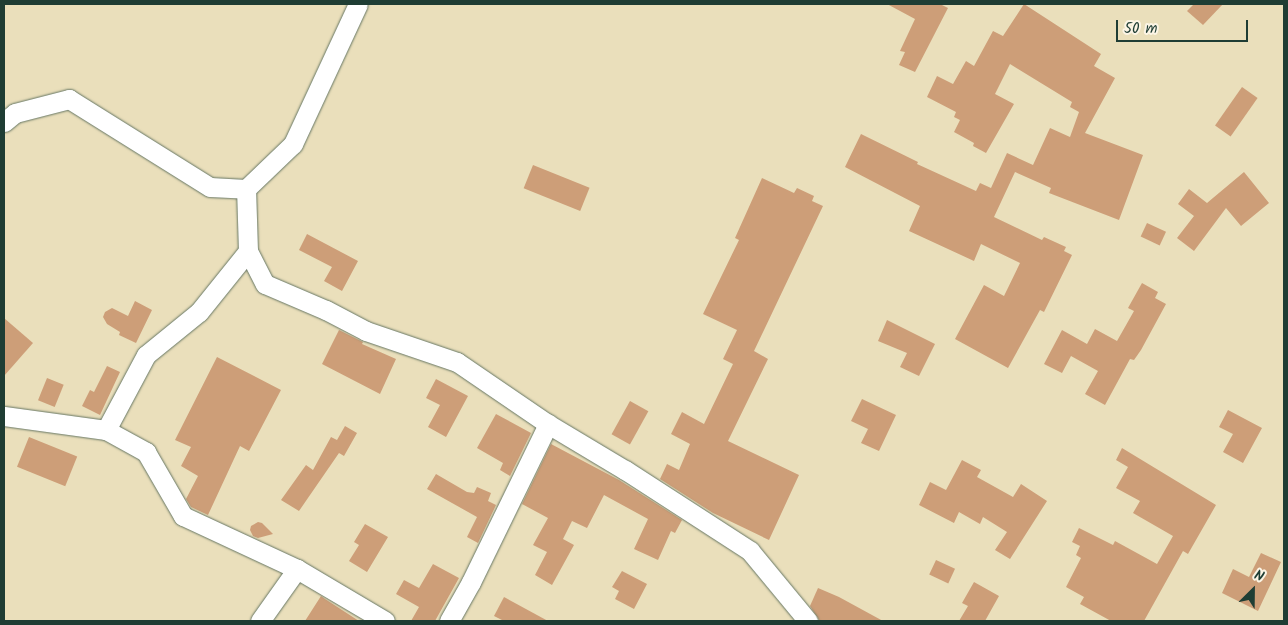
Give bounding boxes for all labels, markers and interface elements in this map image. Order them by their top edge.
scale bar [1118,10,1250,42]
text: 50 m [1124,17,1158,41]
text: N [1250,564,1267,588]
north arrow [1228,565,1278,615]

